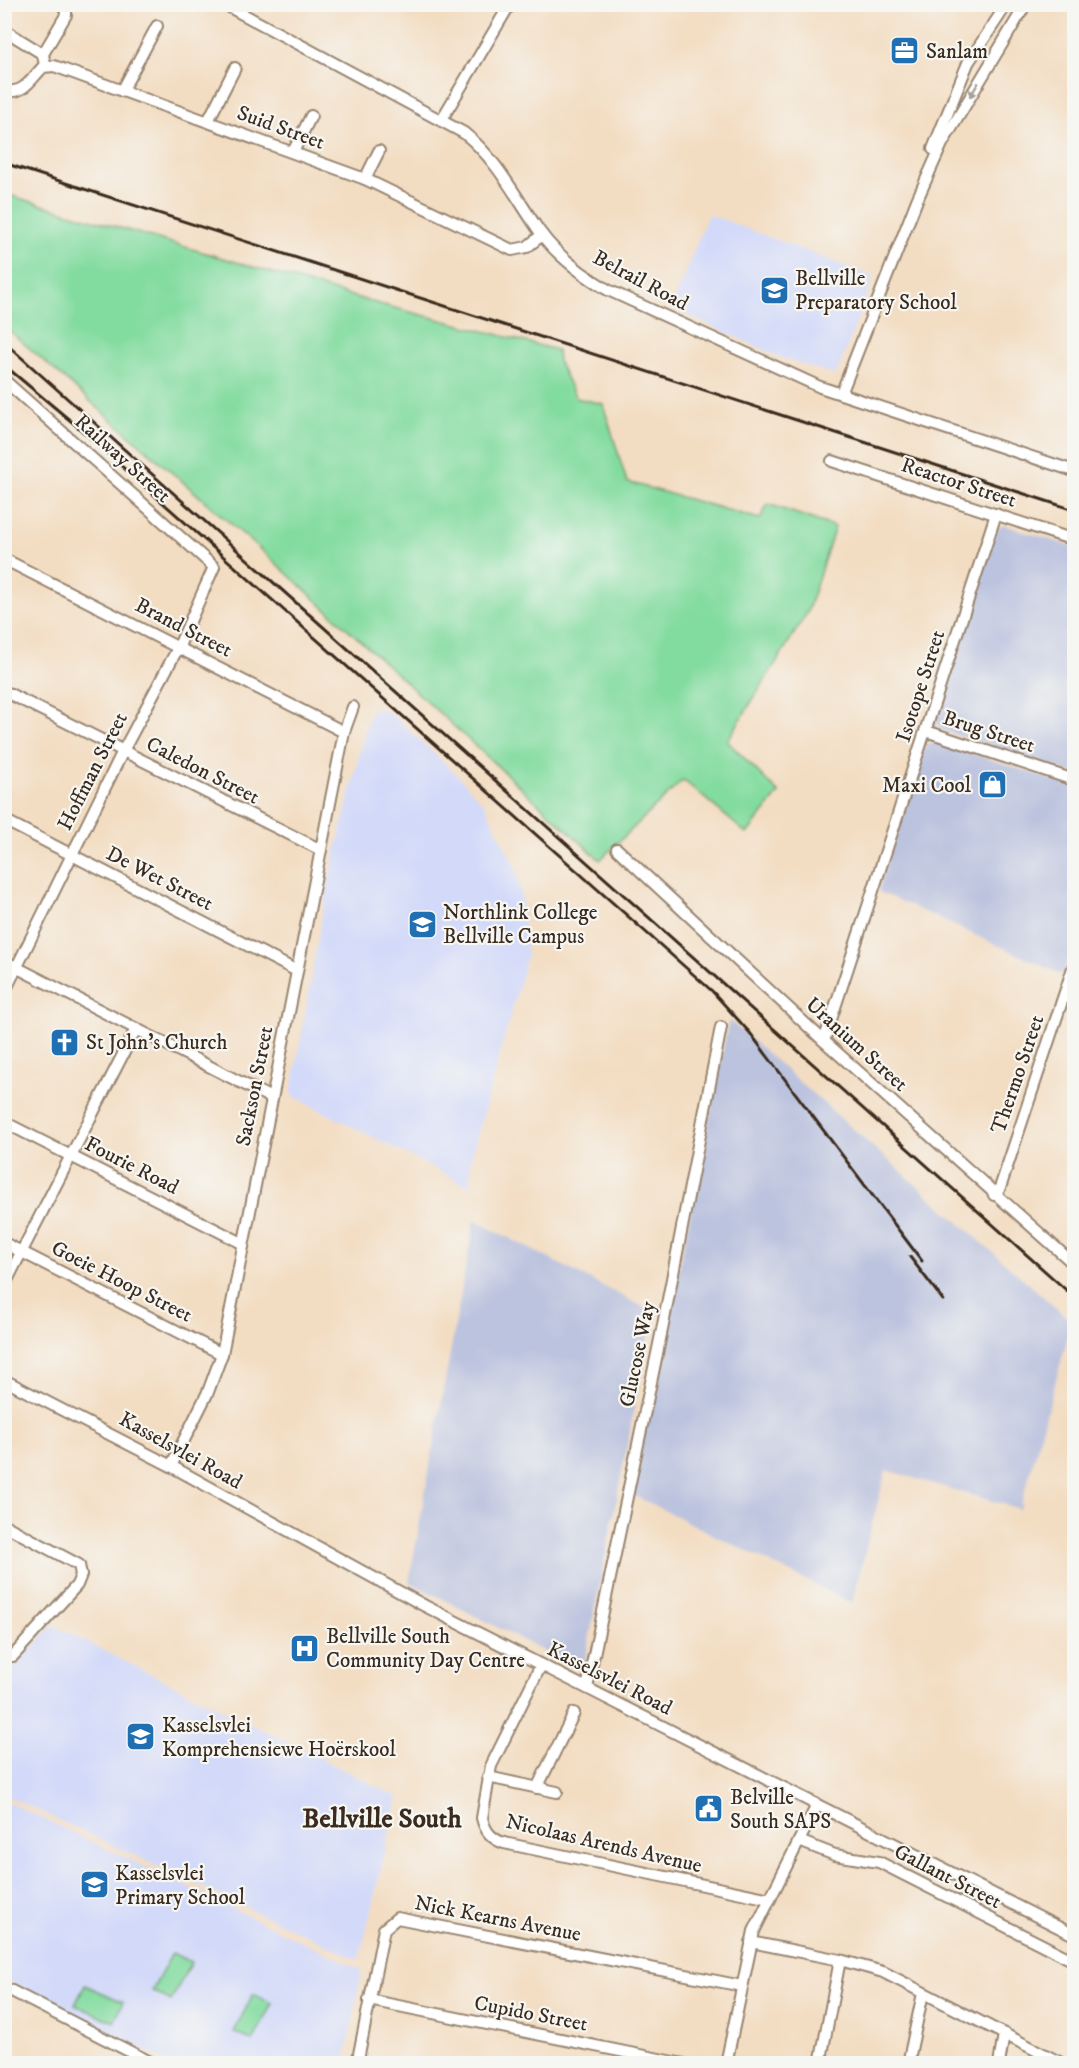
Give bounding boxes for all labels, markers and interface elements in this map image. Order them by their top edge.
office icon: Sanlam [889,35,921,67]
place label: Sanlam [926,39,988,65]
one-way arrow [969,82,979,99]
street label: Suid Street [233,100,328,156]
street label: Belrail Road [588,245,693,317]
place label: Bellville Preparatory School [795,266,957,316]
school or university icon: Bellville Preparatory School [758,274,790,306]
street label: Railway Street [69,409,176,509]
street label: Reactor Street [898,452,1020,514]
street label: Brand Street [131,592,237,664]
street label: Isotope Street [891,627,951,746]
street label: Brug Street [939,705,1038,759]
street label: Hoffman Street [52,708,134,835]
street label: Caledon Street [142,731,264,811]
shop icon: Maxi Cool [976,769,1008,801]
place label: Maxi Cool [882,773,972,799]
street label: De Wet Street [102,841,218,917]
place label: Northlink College Bellville Campus [443,900,598,950]
school or university icon: Northlink College Bellville Campus [406,908,438,940]
street label: Uranium Street [800,992,913,1098]
street label: Thermo Street [986,1011,1050,1137]
street label: Sackson Street [231,1024,279,1148]
church icon: St John's Church [49,1026,81,1058]
place label: St John's Church [86,1030,228,1056]
street label: Fourie Road [80,1131,184,1201]
street label: Goeie Hoop Street [47,1235,197,1329]
street label: Glucose Way [614,1298,662,1409]
street label: Kasselsvlei Road [114,1406,247,1496]
place label: Bellville South Community Day Centre [326,1624,525,1674]
hospital icon: Bellville South Community Day Centre [289,1632,321,1664]
street label: Kasselsvlei Road [543,1636,677,1722]
place label: Kasselsvlei Komprehensiewe Hoërskool [162,1713,396,1763]
school or university icon: Kasselsvlei Komprehensiewe Hoërskool [125,1721,157,1753]
place label: Belville South SAPS [730,1785,831,1835]
public building icon: Belville South SAPS [693,1793,725,1825]
district label: Bellville South [302,1802,463,1836]
street label: Nicolaas Arends Avenue [503,1809,705,1879]
street label: Gallant Street [890,1839,1006,1915]
place label: Kasselsvlei Primary School [115,1861,246,1911]
school or university icon: Kasselsvlei Primary School [78,1869,110,1901]
street label: Nick Kearns Avenue [412,1890,584,1948]
street label: Cupido Street [472,1990,590,2038]

